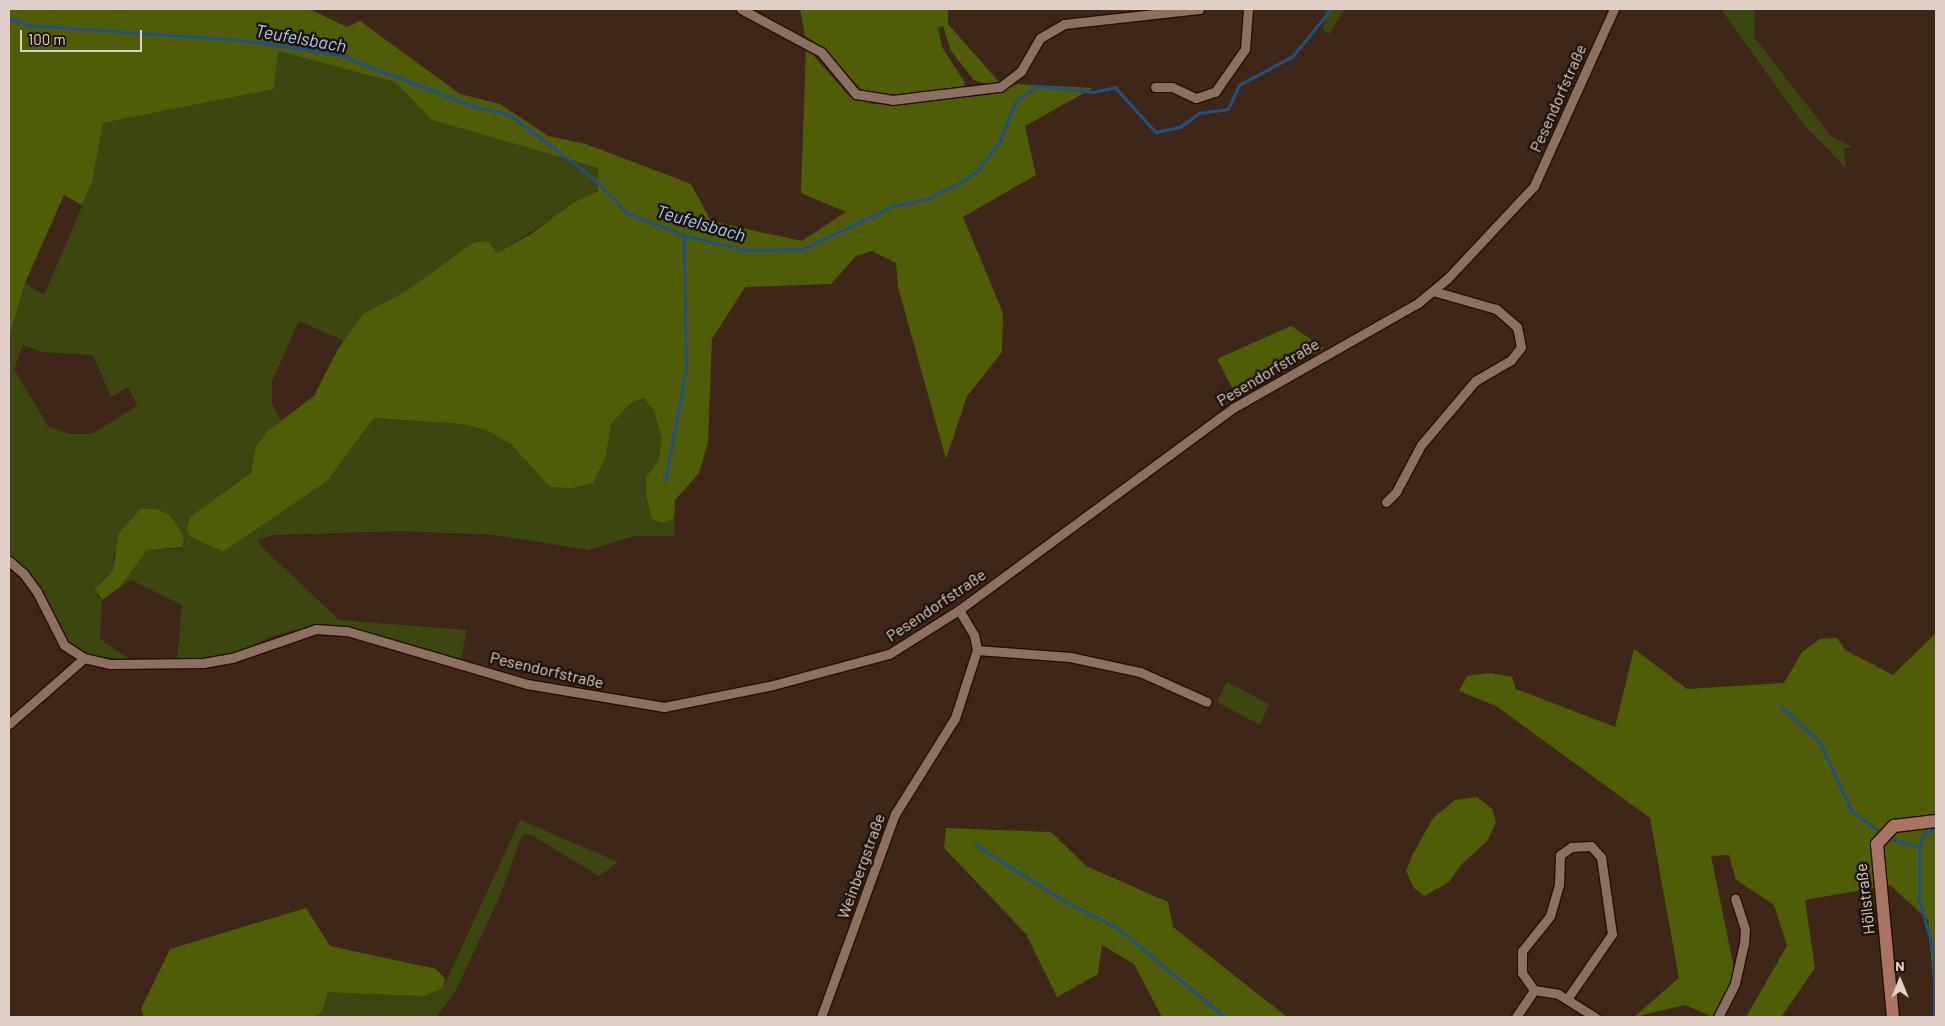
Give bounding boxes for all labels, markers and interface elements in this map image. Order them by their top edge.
water label: Teufelsbach [254,19,348,57]
scale bar [22,20,145,52]
text: 100 m [28,30,66,48]
street label: Pesendorfstraße [1526,41,1590,155]
water label: Teufelsbach [654,200,748,246]
street label: Pesendorfstraße [1213,334,1323,410]
street label: Pesendorfstraße [882,565,990,645]
street label: Pesendorfstraße [488,648,606,692]
street label: Weinbergstraße [833,811,889,921]
street label: Höllstraße [1851,862,1879,936]
north arrow [1875,956,1925,1006]
text: N [1895,957,1905,974]

